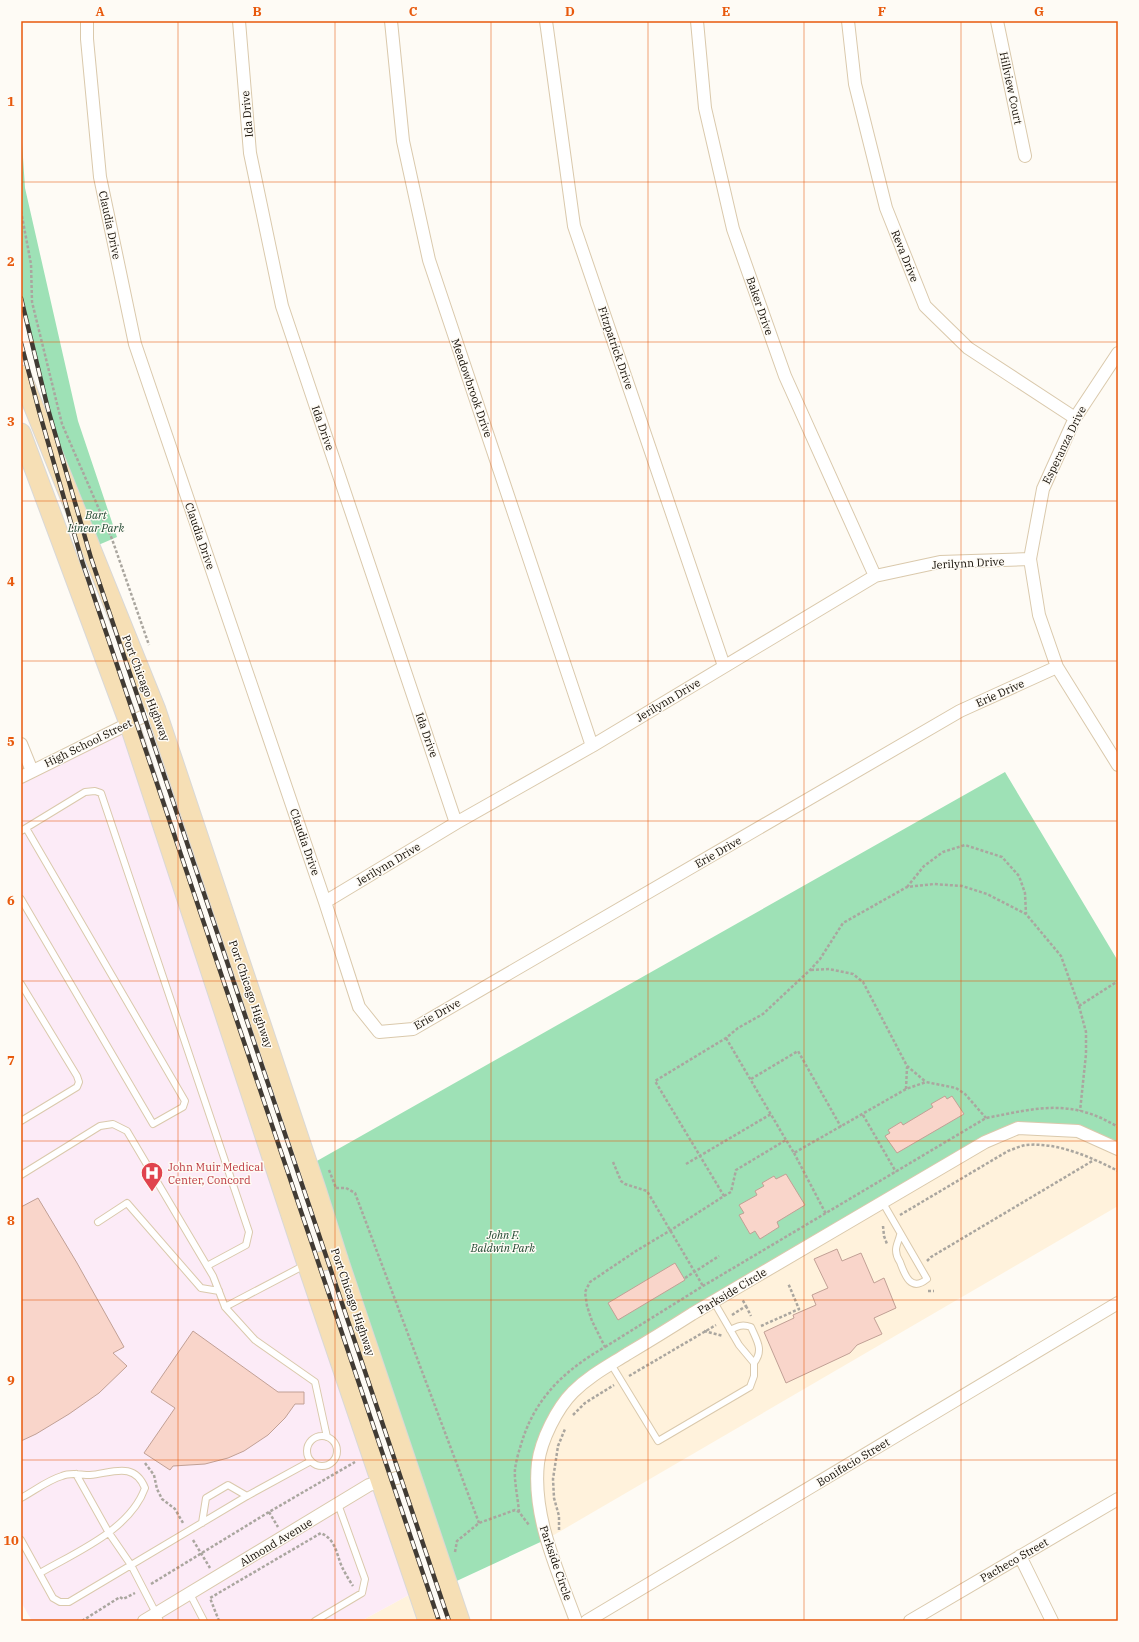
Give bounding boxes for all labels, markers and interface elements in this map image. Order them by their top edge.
text: A [95,3,105,20]
text: B [252,3,262,20]
text: C [409,3,418,20]
text: D [565,3,575,20]
text: E [722,3,730,20]
text: F [878,3,886,20]
text: G [1034,3,1044,20]
street label: Hillview Court [996,50,1026,126]
street label: Ida Drive [238,90,256,138]
text: 1 [7,93,15,110]
street label: Claudia Drive [96,189,124,261]
street label: Reva Drive [888,228,922,284]
text: 2 [7,253,15,270]
street label: Baker Drive [743,275,777,337]
street label: Fitzpatrick Drive [595,305,637,391]
street label: Meadowbrook Drive [449,337,496,439]
street label: Ida Drive [309,404,337,453]
street label: Esperanza Drive [1039,404,1089,486]
text: 3 [7,413,15,430]
street label: Claudia Drive [182,501,218,571]
park label: Bart Linear Park [67,508,124,535]
street label: Jerilynn Drive [931,554,1005,572]
text: 4 [7,573,15,590]
street label: Port Chicago Highway [119,633,173,743]
street label: Jerilynn Drive [633,675,703,725]
street label: Erie Drive [974,676,1027,710]
street label: Ida Drive [413,711,441,760]
street label: High School Street [42,716,134,770]
text: 5 [7,733,15,750]
street label: Claudia Drive [287,807,323,877]
street label: Erie Drive [692,833,744,871]
street label: Jerilynn Drive [353,839,423,889]
text: 6 [7,892,15,909]
street label: Port Chicago Highway [226,938,276,1050]
street label: Erie Drive [411,995,463,1033]
text: 7 [7,1052,15,1069]
hospital icon: John Muir Medical Center, Concord [139,1160,165,1193]
place label: John Muir Medical Center, Concord [168,1160,264,1187]
text: 8 [7,1212,15,1229]
park label: John F. Baldwin Park [470,1228,535,1255]
street label: Port Chicago Highway [328,1246,378,1358]
street label: Parkside Circle [695,1265,769,1317]
text: 9 [7,1372,15,1389]
street label: Bonifacio Street [814,1435,892,1489]
street label: Almond Avenue [237,1515,315,1569]
street label: Parkside Circle [537,1524,575,1602]
text: 10 [3,1532,19,1549]
street label: Pacheco Street [977,1535,1051,1585]

